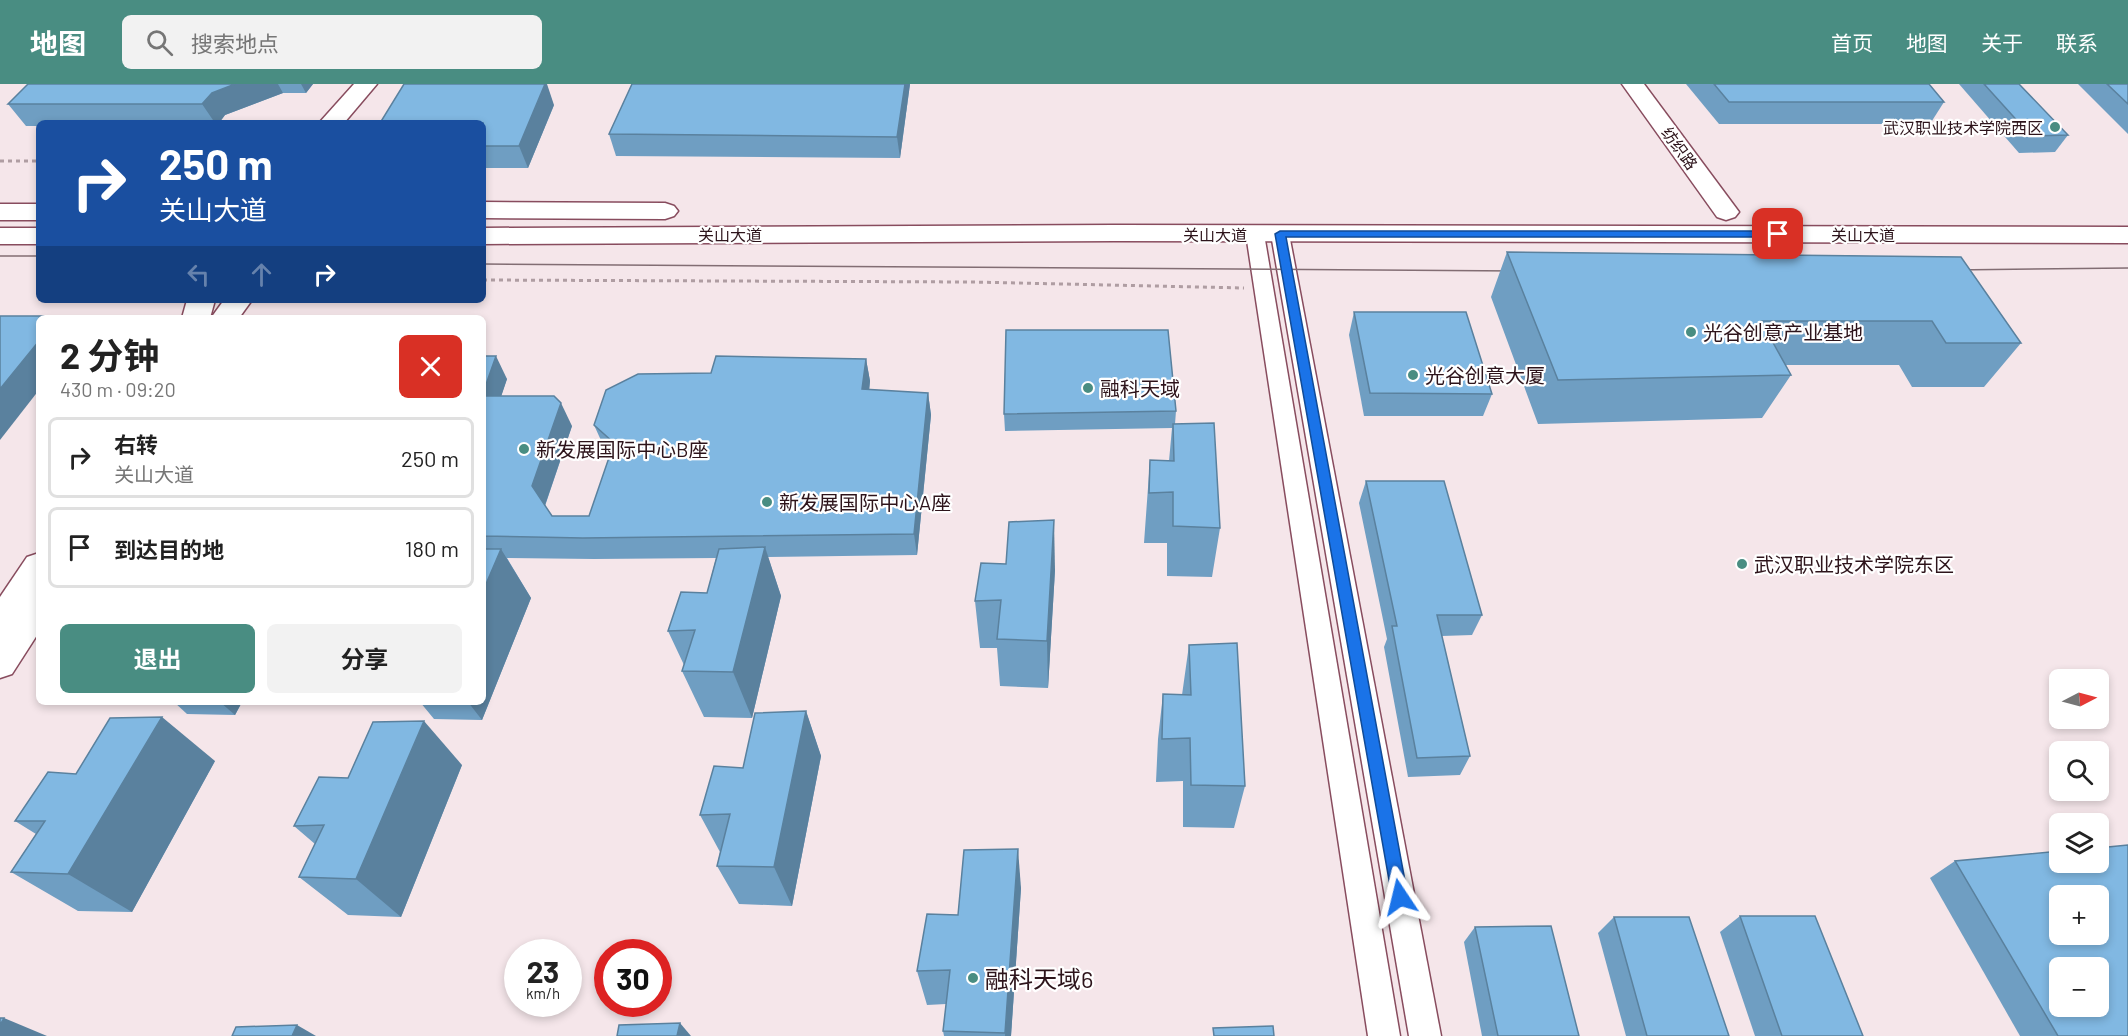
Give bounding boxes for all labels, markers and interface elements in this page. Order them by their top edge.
search box [122,15,542,69]
text: 地图 [30,26,86,60]
icon: search [143,26,176,59]
text: 搜索地点 [191,30,279,56]
text: 首页 [1831,30,1873,55]
text: 地图 [1906,30,1948,55]
text: 关于 [1981,30,2023,55]
text: 联系 [2056,30,2098,55]
place label: 武汉职业技术学院西区 [1883,118,2043,137]
marker: 武汉职业技术学院西区 [2048,120,2062,134]
street label: 纺织路 [1658,123,1702,173]
text: 250 m [159,138,273,188]
icon: right [60,144,138,222]
text: 关山大道 [159,193,267,225]
pin [1752,208,1803,259]
icon: arrive [1761,217,1794,250]
street label: 关山大道 [698,225,762,244]
street label: 关山大道 [1183,225,1247,244]
street label: 关山大道 [1831,225,1895,244]
icon: left [182,258,215,291]
icon: ahead [245,258,278,291]
icon: right [308,258,341,291]
place label: 光谷创意产业基地 [1703,320,1863,344]
marker: 光谷创意产业基地 [1684,325,1698,339]
text: 2 分钟 [60,333,159,376]
button: close [399,335,462,398]
place label: 光谷创意大厦 [1425,363,1545,387]
marker: 光谷创意大厦 [1406,368,1420,382]
place label: 融科天域 [1100,376,1180,400]
text: 430 m · 09:20 [60,377,176,401]
marker: 融科天域 [1081,381,1095,395]
text: 右转 [114,431,158,457]
place label: 新发展国际中心B座 [536,437,709,461]
icon: right [63,441,96,474]
marker: 新发展国际中心B座 [517,442,531,456]
text: 250 m [401,445,459,471]
text: 关山大道 [114,462,194,486]
place label: 新发展国际中心A座 [779,490,951,514]
marker: 新发展国际中心A座 [760,495,774,509]
icon: arrive [63,531,96,564]
text: 180 m [405,535,459,561]
text: 到达目的地 [114,536,224,562]
place label: 武汉职业技术学院东区 [1754,552,1954,576]
marker: 武汉职业技术学院东区 [1735,557,1749,571]
button: 退出 [60,624,255,693]
button: 分享 [267,624,462,693]
north arrow [2049,669,2109,729]
map controls [2049,669,2109,1017]
button: search [2049,741,2109,801]
button: layers [2049,813,2109,873]
position arrow [1368,865,1432,929]
button: + [2049,885,2109,945]
speed limit sign: 30 [594,939,672,1017]
text: 23 [527,953,559,989]
button: − [2049,957,2109,1017]
place label: 融科天域6 [985,964,1093,993]
marker: 融科天域6 [966,971,980,985]
text: km/h [526,984,560,1002]

